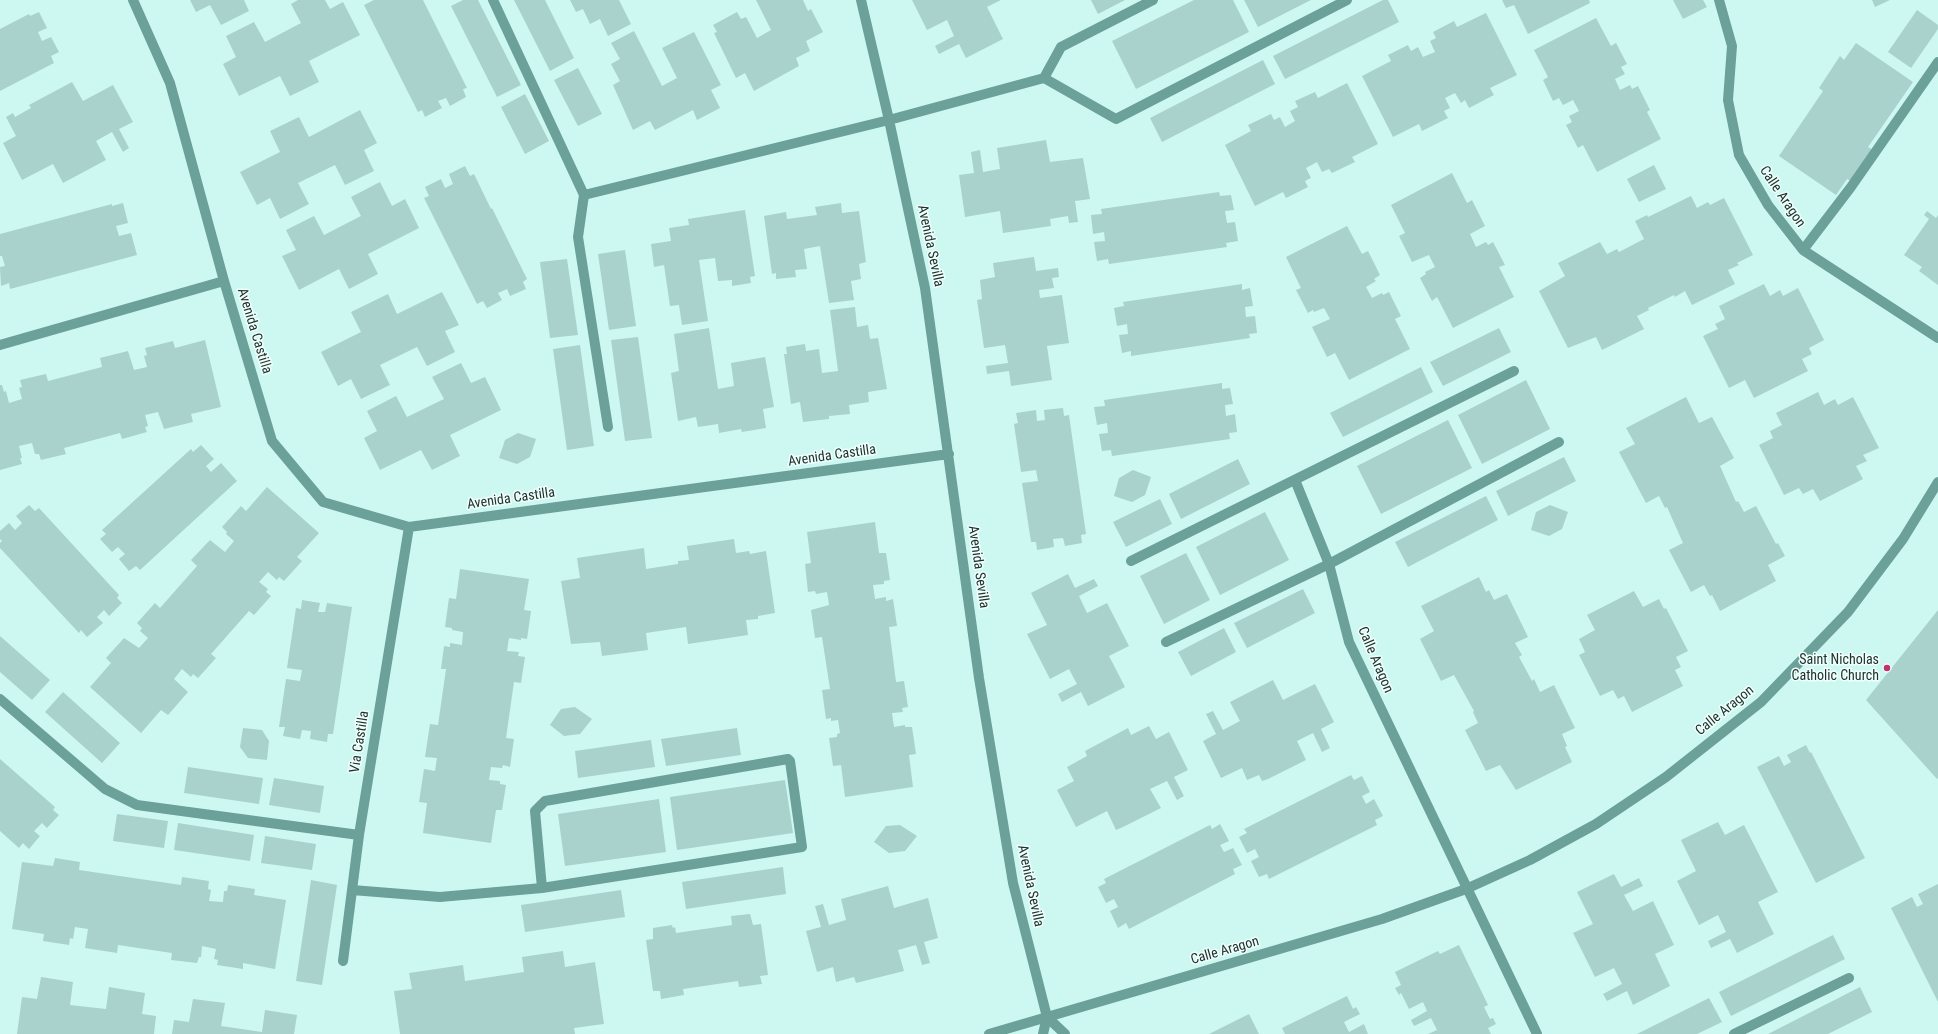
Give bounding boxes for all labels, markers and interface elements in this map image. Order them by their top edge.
street label: Calle Aragon [1755,163,1809,231]
street label: Avenida Sevilla [913,204,947,288]
street label: Avenida Castilla [233,286,275,376]
street label: Avenida Castilla [787,442,877,470]
street label: Avenida Castilla [466,485,556,513]
street label: Avenida Sevilla [964,525,992,609]
street label: Calle Aragon [1354,624,1396,696]
place label: Saint Nicholas Catholic Church [1791,652,1879,684]
marker: Saint Nicholas Catholic Church [1882,663,1892,673]
street label: Calle Aragon [1692,682,1758,740]
street label: Via Castilla [347,710,373,774]
street label: Avenida Sevilla [1013,844,1047,928]
street label: Calle Aragon [1189,933,1261,969]

